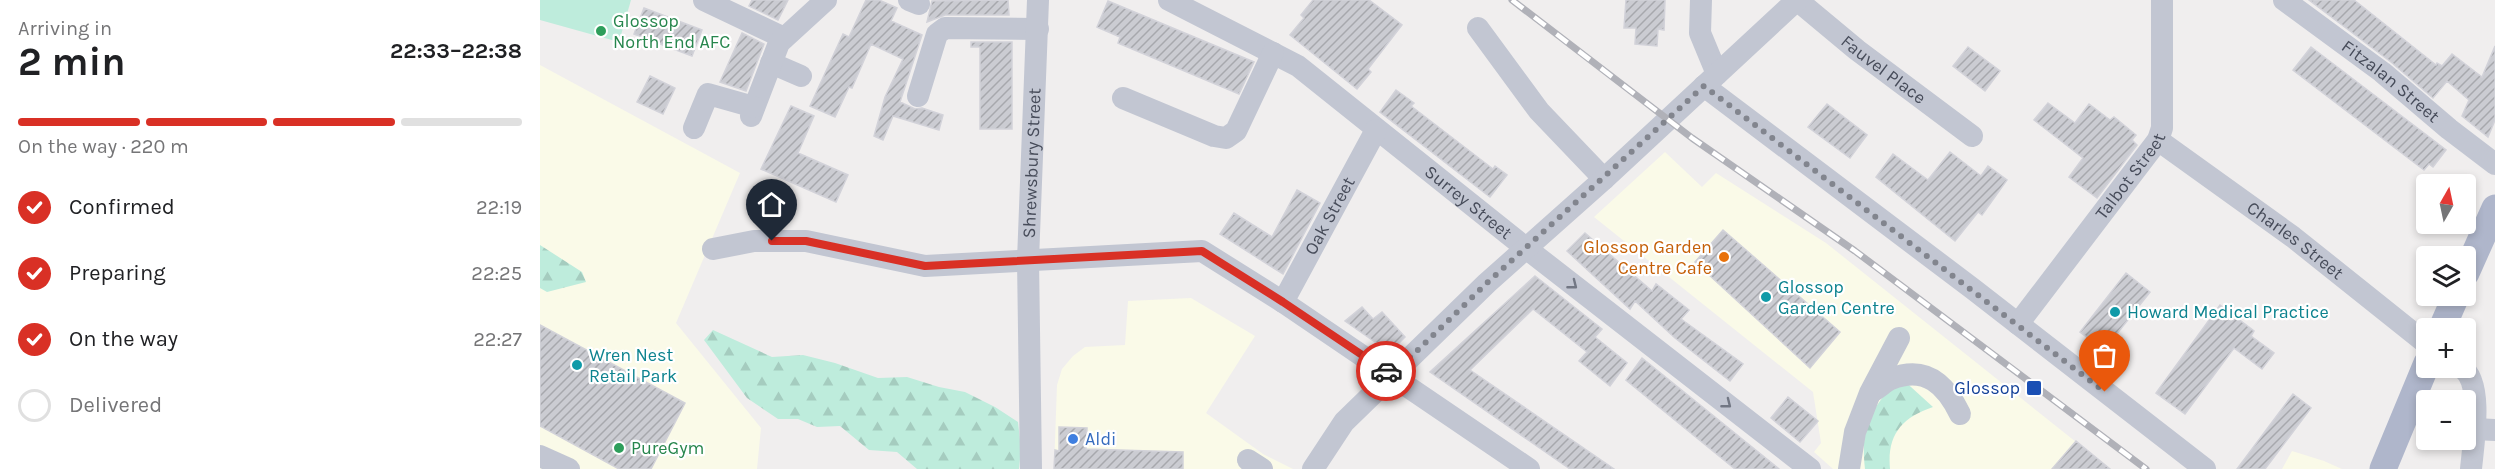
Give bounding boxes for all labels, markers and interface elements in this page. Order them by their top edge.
place label: Glossop North End AFC [613,10,730,53]
text: Arriving in [18,17,112,40]
marker: Glossop North End AFC [594,24,608,38]
street label: Fauvel Place [1836,30,1930,109]
street label: Fitzalan Street [2337,35,2444,127]
text: 22:33–22:38 [390,38,522,64]
text: 2 min [18,39,126,85]
street label: Shrewsbury Street [1018,87,1046,239]
street label: Talbot Street [2091,130,2171,224]
text: On the way · 220 m [18,135,189,158]
street label: Surrey Street [1420,160,1517,244]
street label: Oak Street [1300,173,1360,259]
north arrow [2416,174,2476,234]
map controls [2416,174,2476,450]
pin [746,179,797,241]
icon: home [755,188,788,221]
icon: check [18,191,51,224]
text: Confirmed [69,194,175,220]
text: 22:19 [476,196,522,219]
street label: Charles Street [2243,196,2348,284]
place label: Glossop Garden Centre Cafe [1583,236,1712,279]
button: layers [2416,246,2476,306]
marker: Glossop Garden Centre Cafe [1717,250,1731,264]
icon: check [18,257,51,290]
text: Preparing [69,260,166,286]
text: 22:25 [471,262,522,285]
place label: Glossop Garden Centre [1778,276,1895,319]
one-way arrow [1566,277,1577,288]
marker: Glossop Garden Centre [1759,290,1773,304]
place label: Howard Medical Practice [2127,301,2329,323]
marker: Howard Medical Practice [2108,305,2122,319]
button: + [2416,318,2476,378]
icon: check [18,323,51,356]
text: On the way [69,326,178,352]
text: 22:27 [473,328,522,351]
pin [2079,330,2130,392]
icon: bag [2088,339,2121,372]
courier [1356,341,1416,401]
place label: Wren Nest Retail Park [589,344,677,387]
icon: car [1370,355,1403,388]
marker: Wren Nest Retail Park [570,358,584,372]
place label: Glossop [1954,377,2020,399]
marker: Glossop [2025,379,2043,397]
button: − [2416,390,2476,450]
text: Delivered [69,392,162,418]
one-way arrow [1720,397,1731,408]
place label: Aldi [1085,428,1116,450]
marker: Aldi [1066,432,1080,446]
place label: PureGym [631,437,704,459]
marker: PureGym [612,441,626,455]

